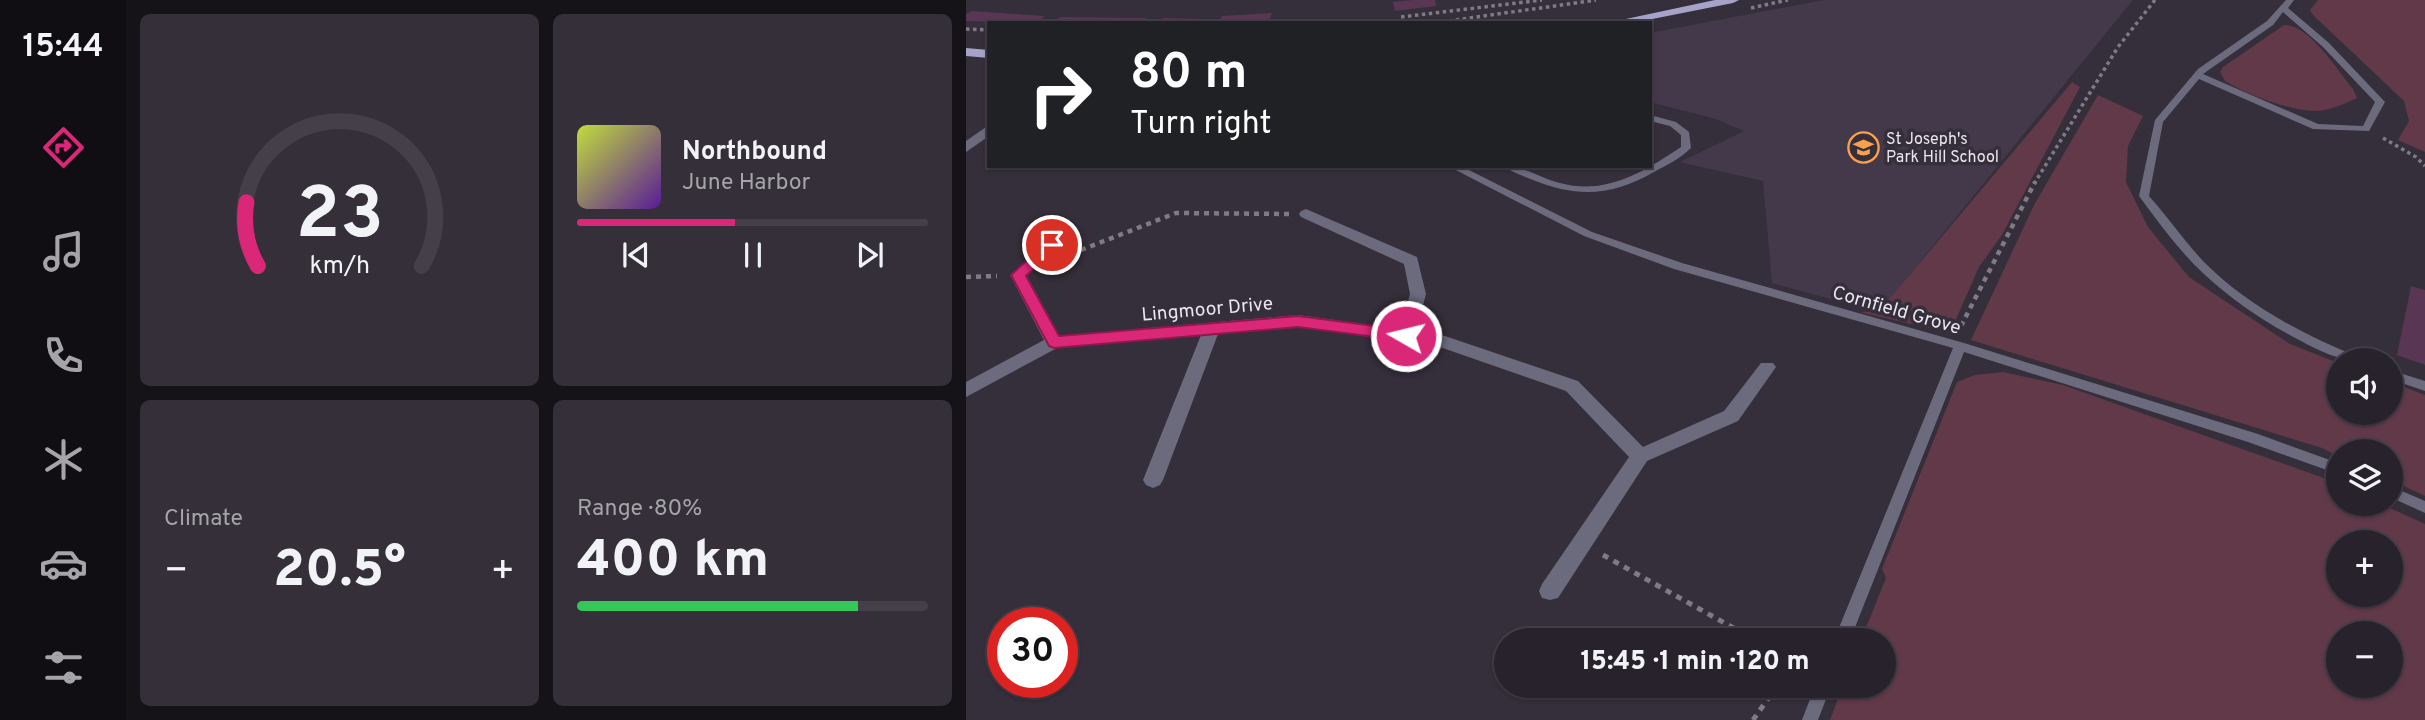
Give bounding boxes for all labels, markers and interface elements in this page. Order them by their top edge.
text: 15:44 [22,28,104,68]
text: 80 m [1130,44,1247,106]
icon: right [1015,49,1106,140]
text: Turn right [1130,105,1272,145]
icon: directions [39,123,88,172]
school or university icon: St Joseph's Park Hill School [1846,130,1880,164]
place label: St Joseph's Park Hill School [1886,130,1999,168]
text: Northbound [682,136,827,169]
text: June Harbor [682,169,810,198]
text: 23 [295,172,384,264]
pin [1022,215,1082,275]
icon: arrive [1033,226,1071,264]
icon: music [39,227,88,276]
icon: previous [617,236,655,274]
icon: pause [734,236,772,274]
icon: next [851,236,889,274]
text: km/h [309,251,370,283]
street label: Cornfield Grove [1829,281,1964,341]
street label: Lingmoor Drive [1140,292,1274,328]
position arrow [1369,299,1443,373]
icon: phone [39,331,88,380]
map controls [2326,348,2403,698]
button: sound [2326,348,2403,425]
icon: climate [39,435,88,484]
button: layers [2326,439,2403,516]
text: Range · 80% [577,495,702,524]
text: Climate [164,505,243,534]
text: 400 km [577,529,769,595]
button: + [2326,530,2403,607]
icon: car [39,539,88,588]
text: 20.5° [273,539,406,605]
text: − [164,548,189,597]
text: + [490,548,515,597]
speed limit sign: 30 [987,607,1078,698]
button: − [2326,621,2403,698]
icon: filters [39,643,88,692]
text: 15:45 · 1 min · 120 m [1580,646,1810,679]

